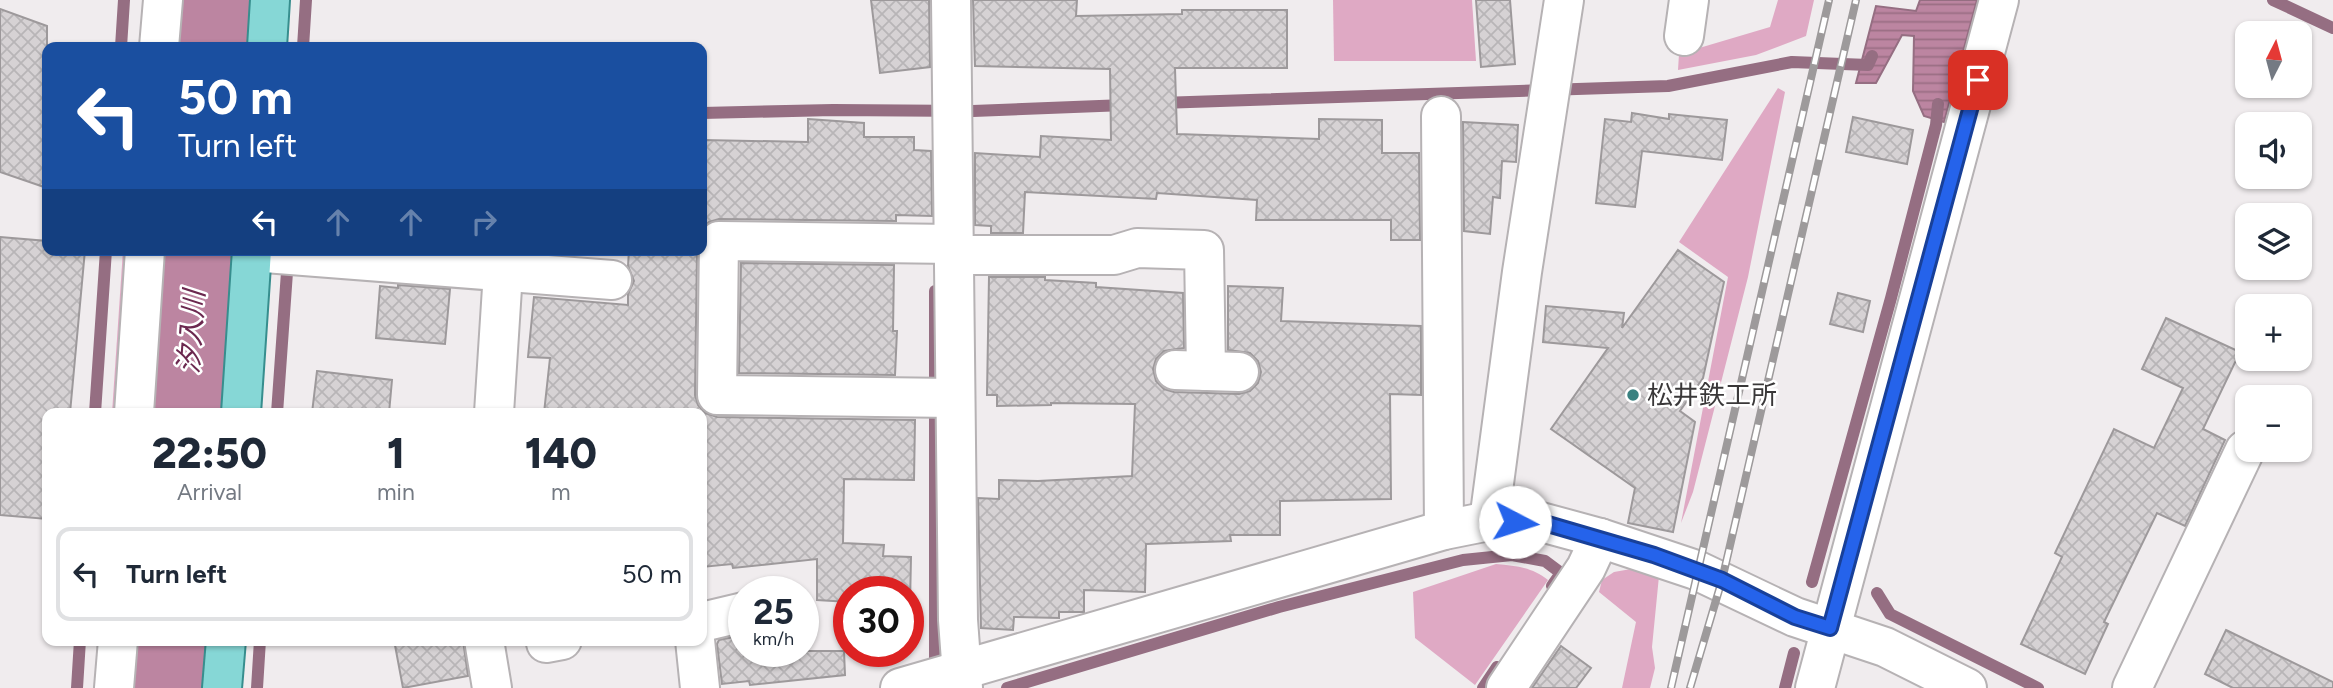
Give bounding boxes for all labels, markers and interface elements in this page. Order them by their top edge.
north arrow [2235,21,2312,98]
map controls [2235,21,2312,462]
pin [1948,50,2008,110]
icon: arrive [1959,61,1997,99]
text: 50 m [178,67,293,126]
icon: left [63,70,154,161]
button: sound [2235,112,2312,189]
text: Turn left [178,127,297,165]
icon: left [246,203,284,241]
icon: ahead [319,203,357,241]
icon: ahead [392,203,430,241]
icon: right [465,203,503,241]
button: layers [2235,203,2312,280]
water label: 汐入川 [171,286,211,375]
button: + [2235,294,2312,371]
place label: 松井鉄工所 [1647,379,1777,411]
button: − [2235,385,2312,462]
marker: 松井鉄工所 [1625,387,1641,403]
text: 22:50 [152,428,267,479]
text: 1 [387,428,405,479]
text: 140 [525,428,597,479]
text: Arrival [177,478,242,506]
text: min [377,478,415,506]
text: m [551,478,571,506]
position arrow [1478,485,1552,559]
icon: left [67,555,105,593]
text: Turn left [126,558,227,590]
text: 50 m [622,558,682,590]
speed limit sign: 30 [833,576,924,667]
text: 25 [753,591,794,633]
text: km/h [753,628,794,650]

